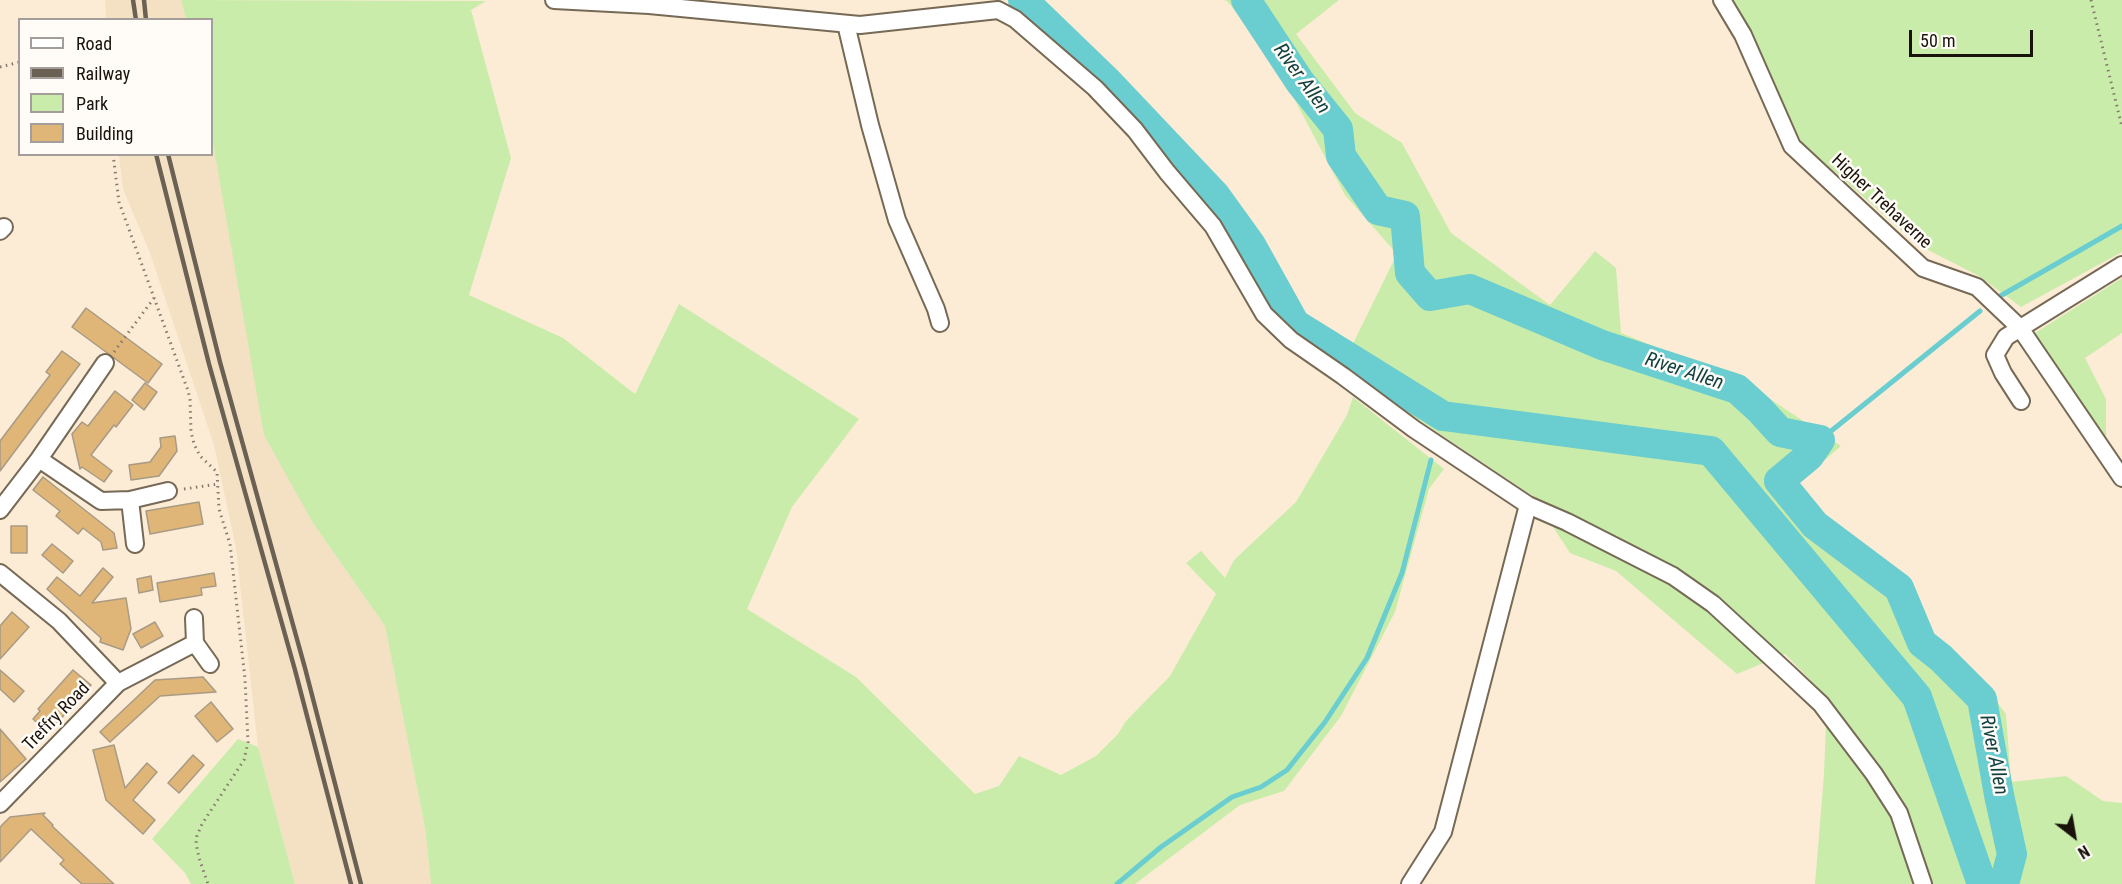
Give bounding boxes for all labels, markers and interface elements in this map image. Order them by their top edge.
legend [18,18,213,156]
scale bar [1912,18,2036,56]
text: 50 m [1920,30,1955,51]
text: Road [76,33,112,54]
water label: River Allen [1267,39,1335,119]
text: Railway [76,63,130,84]
text: Park [76,93,108,114]
text: Building [76,123,133,144]
street label: Higher Trehaverne [1826,150,1936,254]
water label: River Allen [1642,348,1726,396]
street label: Treffry Road [19,678,95,756]
water label: River Allen [1973,713,2013,797]
north arrow [2044,806,2104,866]
text: N [2074,841,2093,863]

